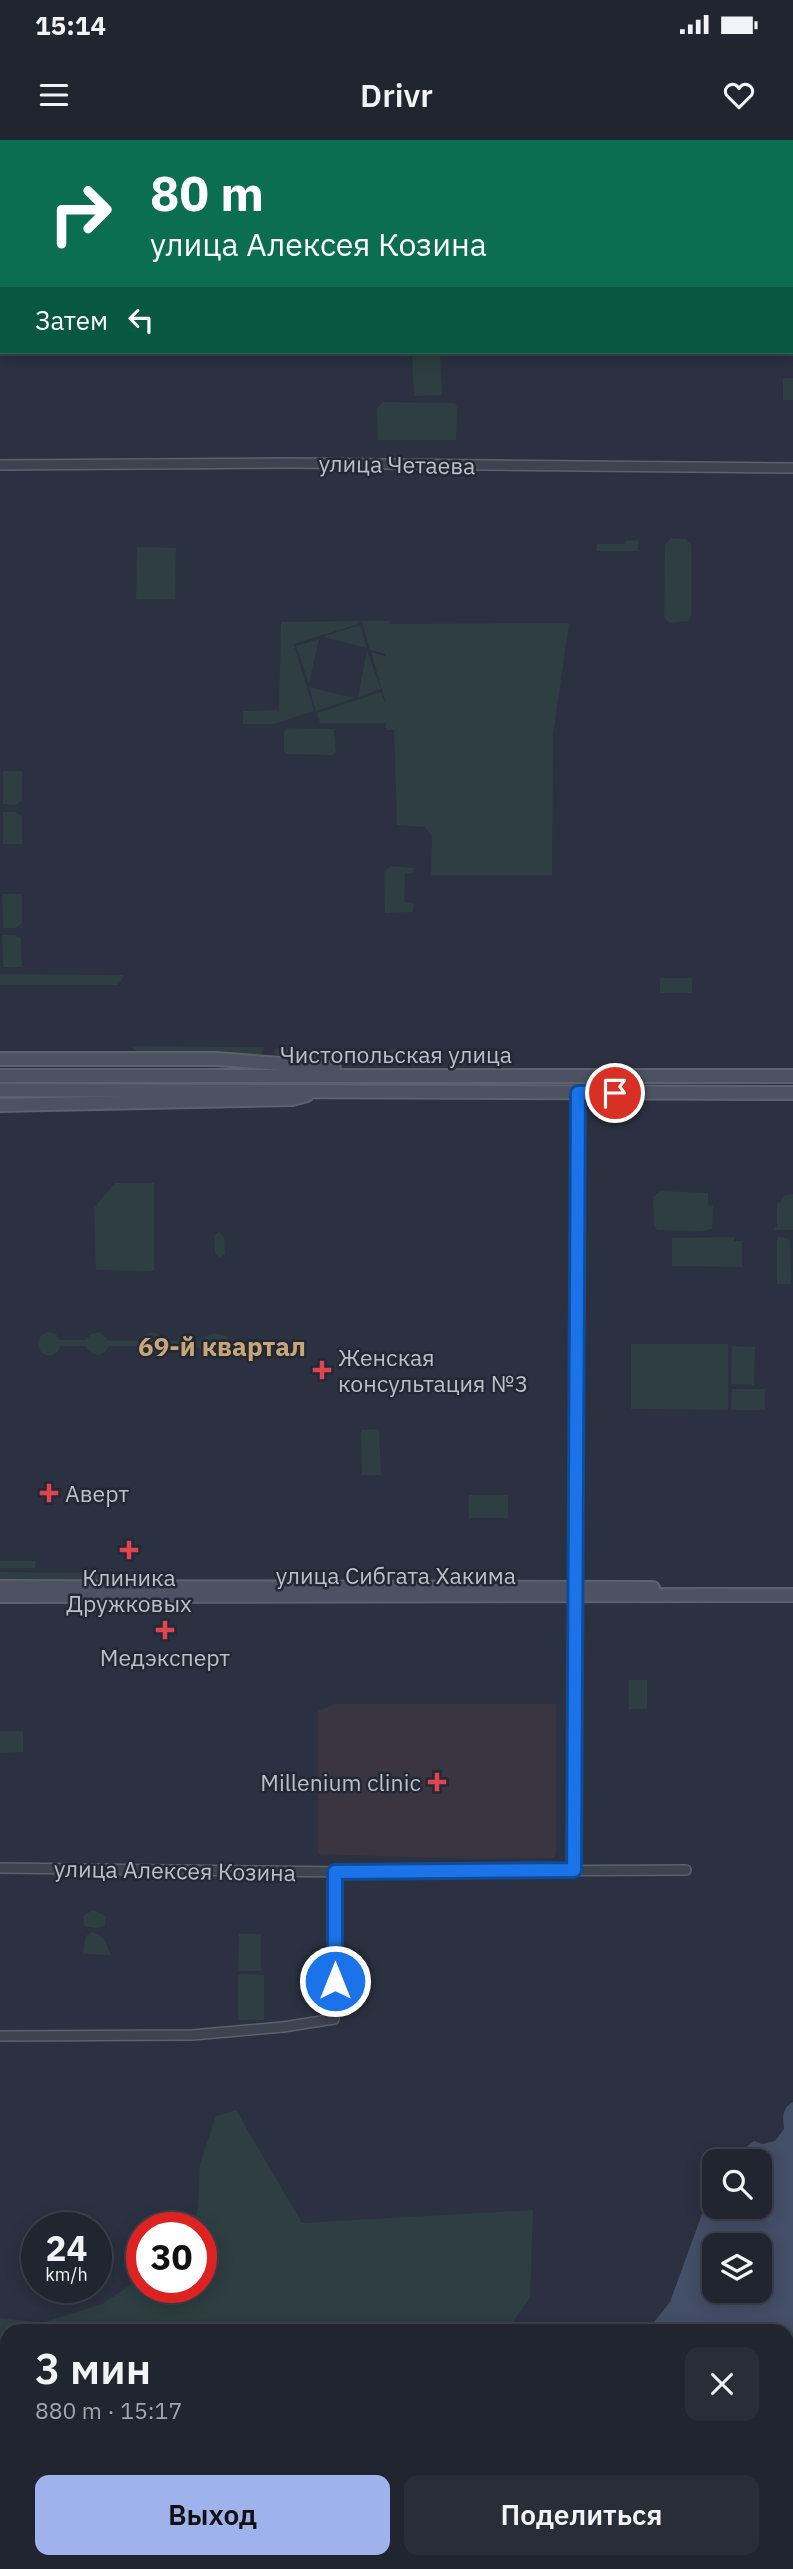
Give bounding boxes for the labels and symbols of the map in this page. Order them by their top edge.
street label: улица Четаева [318,448,476,480]
street label: Чистопольская улица [280,1039,512,1069]
pin [585,1063,645,1123]
district label: 69-й квартал [138,1329,306,1363]
place label: Женская консультация №3 [338,1342,528,1398]
marker: Женская консультация №3 [312,1360,332,1380]
place label: Аверт [65,1478,129,1508]
marker: Аверт [39,1483,59,1503]
marker: Клиника Дружковых [119,1540,139,1560]
street label: улица Сибгата Хакима [276,1560,516,1590]
place label: Клиника Дружковых [66,1562,192,1618]
marker: Медэксперт [155,1620,175,1640]
place label: Медэксперт [100,1642,230,1672]
place label: Millenium clinic [260,1767,421,1797]
marker: Millenium clinic [427,1772,447,1792]
street label: улица Алексея Козина [54,1853,296,1887]
position arrow [298,1944,372,2018]
speed limit sign: 30 [126,2212,217,2303]

